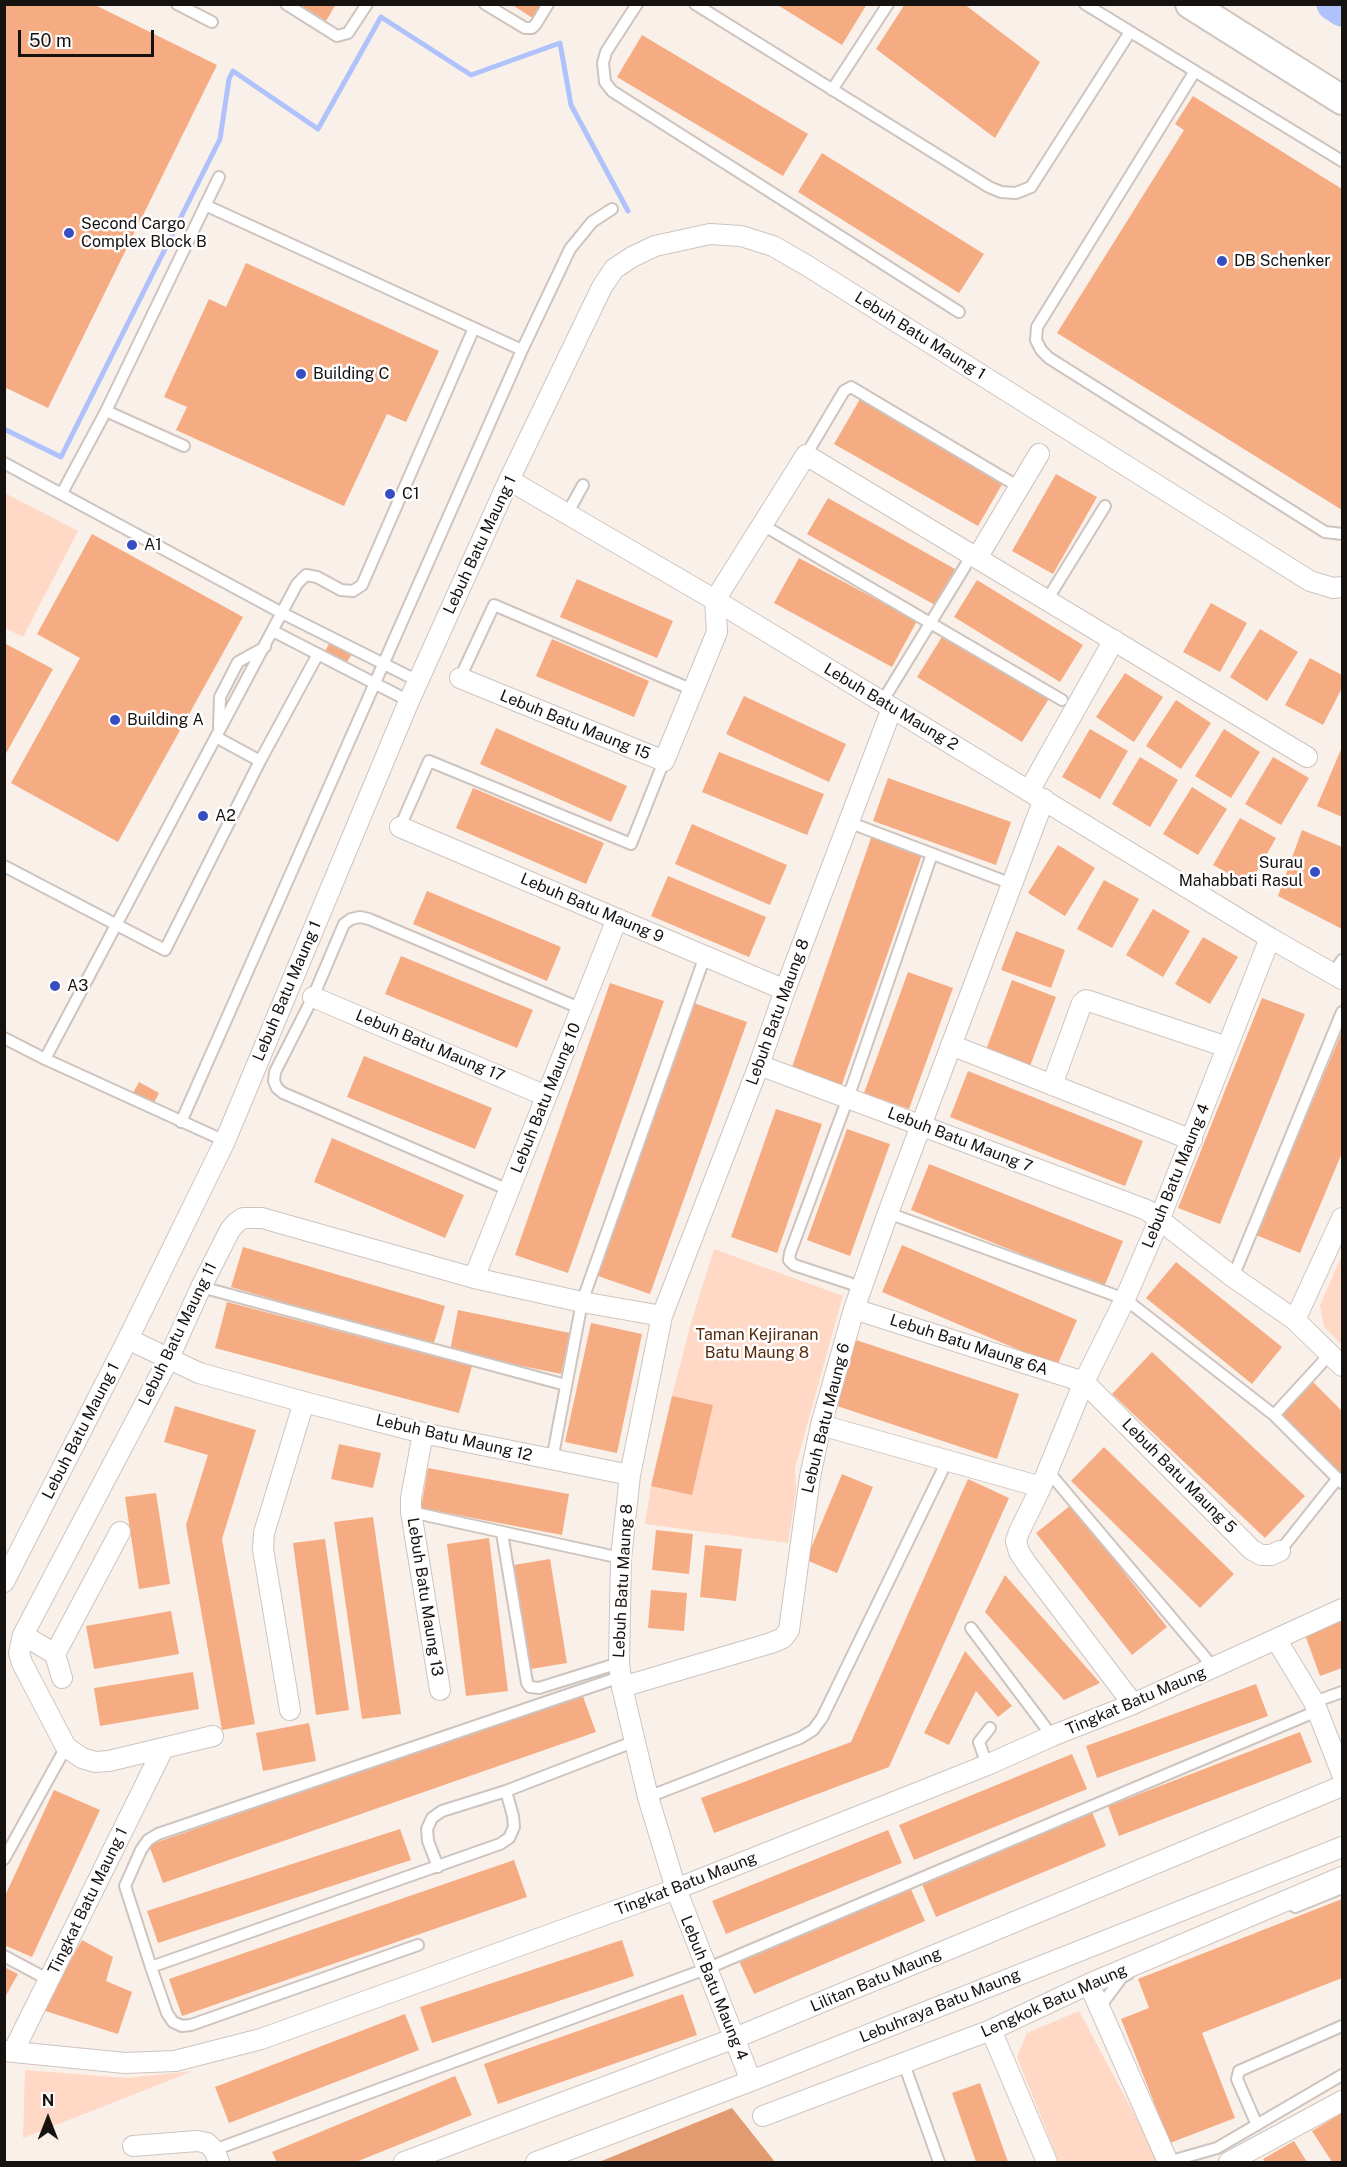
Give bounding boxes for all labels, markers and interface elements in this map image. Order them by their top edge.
scale bar [21,18,158,56]
text: 50 m [29,30,72,51]
place label: Second Cargo Complex Block B [81,214,207,252]
marker: Second Cargo Complex Block B [62,226,76,240]
place label: DB Schenker [1234,251,1330,271]
marker: DB Schenker [1215,254,1229,268]
street label: Lebuh Batu Maung 1 [851,288,989,384]
place label: Building C [313,364,389,384]
marker: Building C [294,367,308,381]
street label: Lebuh Batu Maung 1 [439,473,521,617]
place label: C1 [402,484,420,504]
marker: C1 [383,487,397,501]
place label: A1 [144,535,162,555]
marker: A1 [125,538,139,552]
street label: Lebuh Batu Maung 2 [820,659,962,755]
street label: Lebuh Batu Maung 15 [497,686,653,764]
place label: Building A [127,710,204,730]
marker: Building A [108,713,122,727]
place label: A2 [215,806,236,826]
marker: A2 [196,809,210,823]
place label: Surau Mahabbati Rasul [1179,853,1303,891]
marker: Surau Mahabbati Rasul [1308,865,1322,879]
street label: Lebuh Batu Maung 9 [517,869,667,947]
street label: Lebuh Batu Maung 1 [249,918,325,1064]
street label: Lebuh Batu Maung 8 [743,936,813,1088]
place label: A3 [67,976,88,996]
marker: A3 [48,979,62,993]
street label: Lebuh Batu Maung 17 [353,1006,507,1086]
street label: Lebuh Batu Maung 10 [507,1020,585,1176]
street label: Lebuh Batu Maung 4 [1138,1101,1214,1251]
street label: Lebuh Batu Maung 7 [885,1104,1035,1176]
street label: Lebuh Batu Maung 11 [135,1259,221,1409]
street label: Lebuh Batu Maung 6A [887,1310,1051,1380]
park label: Taman Kejiranan Batu Maung 8 [695,1325,819,1363]
street label: Lebuh Batu Maung 6 [798,1341,854,1495]
street label: Lebuh Batu Maung 1 [38,1360,124,1502]
street label: Lebuh Batu Maung 12 [374,1411,534,1465]
street label: Lebuh Batu Maung 5 [1118,1415,1240,1537]
street label: Lebuh Batu Maung 8 [609,1503,637,1659]
street label: Lebuh Batu Maung 13 [403,1516,447,1678]
street label: Tingkat Batu Maung [1063,1663,1209,1739]
street label: Tingkat Batu Maung 1 [44,1825,132,1977]
street label: Tingkat Batu Maung [612,1848,760,1920]
street label: Lebuh Batu Maung 4 [676,1913,752,2063]
street label: Lilitan Batu Maung [808,1944,944,2016]
street label: Lengkok Batu Maung [978,1960,1130,2042]
street label: Lebuhraya Batu Maung [857,1965,1023,2047]
north arrow [18,2089,78,2149]
text: N [42,2091,54,2110]

